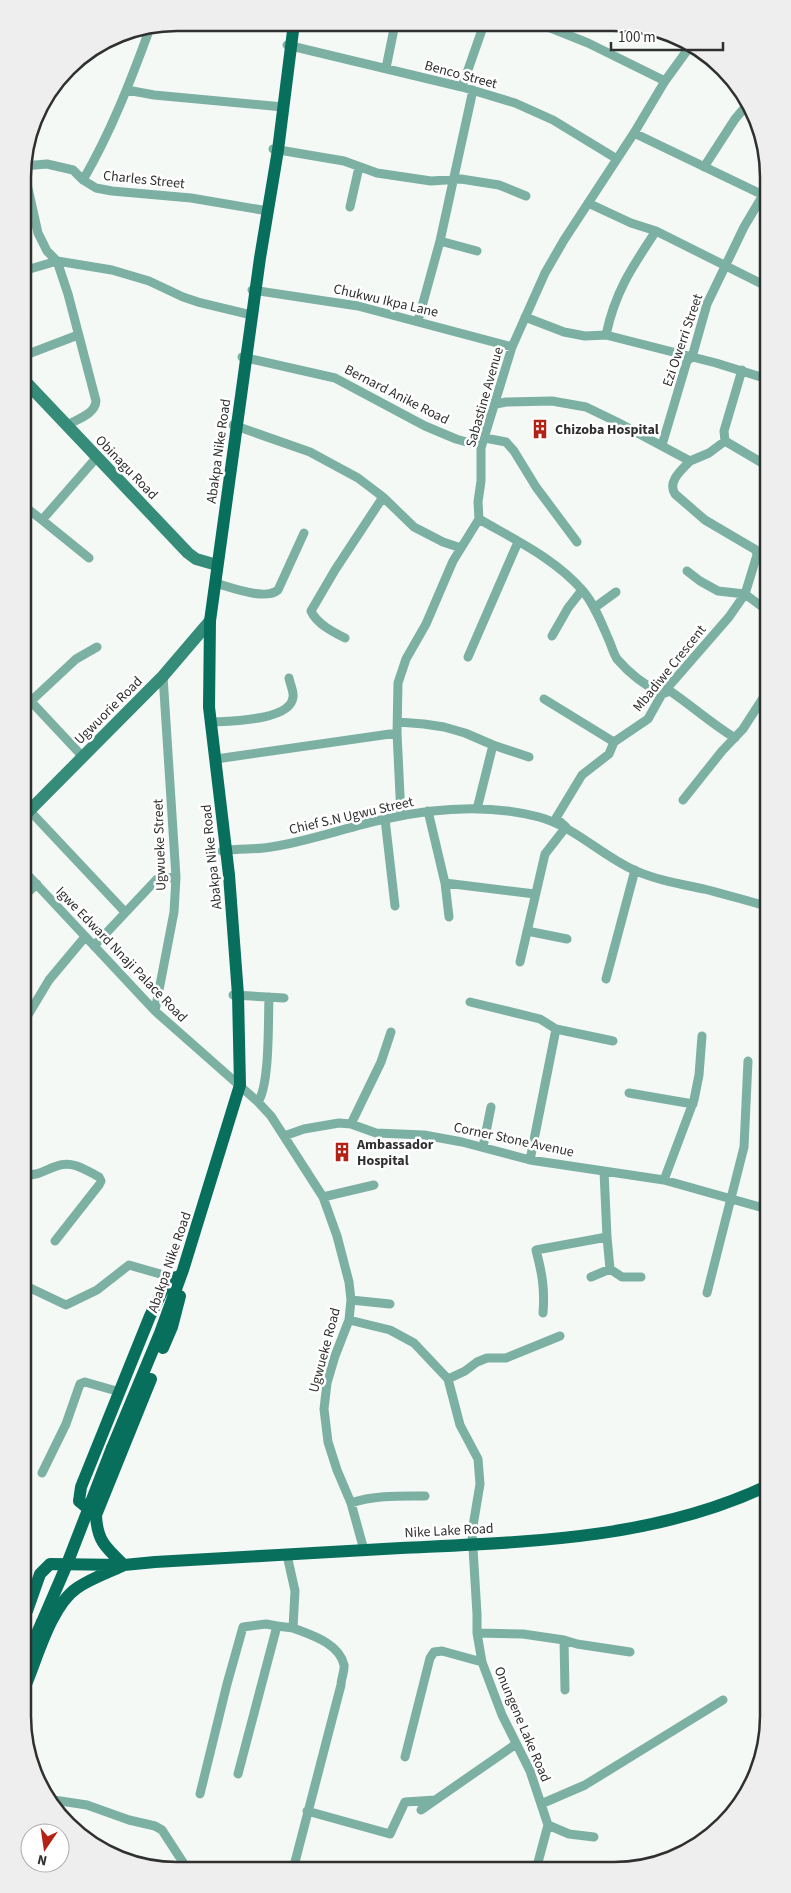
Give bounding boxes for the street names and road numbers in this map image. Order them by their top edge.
street label: Benco Street [422,56,500,94]
street label: Charles Street [102,166,186,194]
street label: Chukwu Ikpa Lane [331,279,440,323]
street label: Ezi Owerri Street [658,291,708,389]
street label: Sabastine Avenue [461,345,509,450]
street label: Bernard Anike Road [341,360,452,430]
street label: Abakpa Nike Road [202,397,236,505]
street label: Obinagu Road [90,431,162,504]
street label: Mbadiwe Crescent [628,621,711,716]
street label: Ugwuorie Road [70,672,147,749]
street label: Chief S.N Ugwu Street [287,792,416,840]
street label: Ugwueke Street [148,798,172,891]
street label: Abakpa Nike Road [197,803,227,910]
street label: Igwe Edward Nnaji Palace Road [51,882,192,1027]
street label: Corner Stone Avenue [452,1117,576,1163]
street label: Abakpa Nike Road [143,1209,197,1315]
street label: Ugwueke Road [304,1306,346,1395]
street label: Nike Lake Road [404,1519,494,1543]
street label: Onungene Lake Road [489,1664,555,1785]

